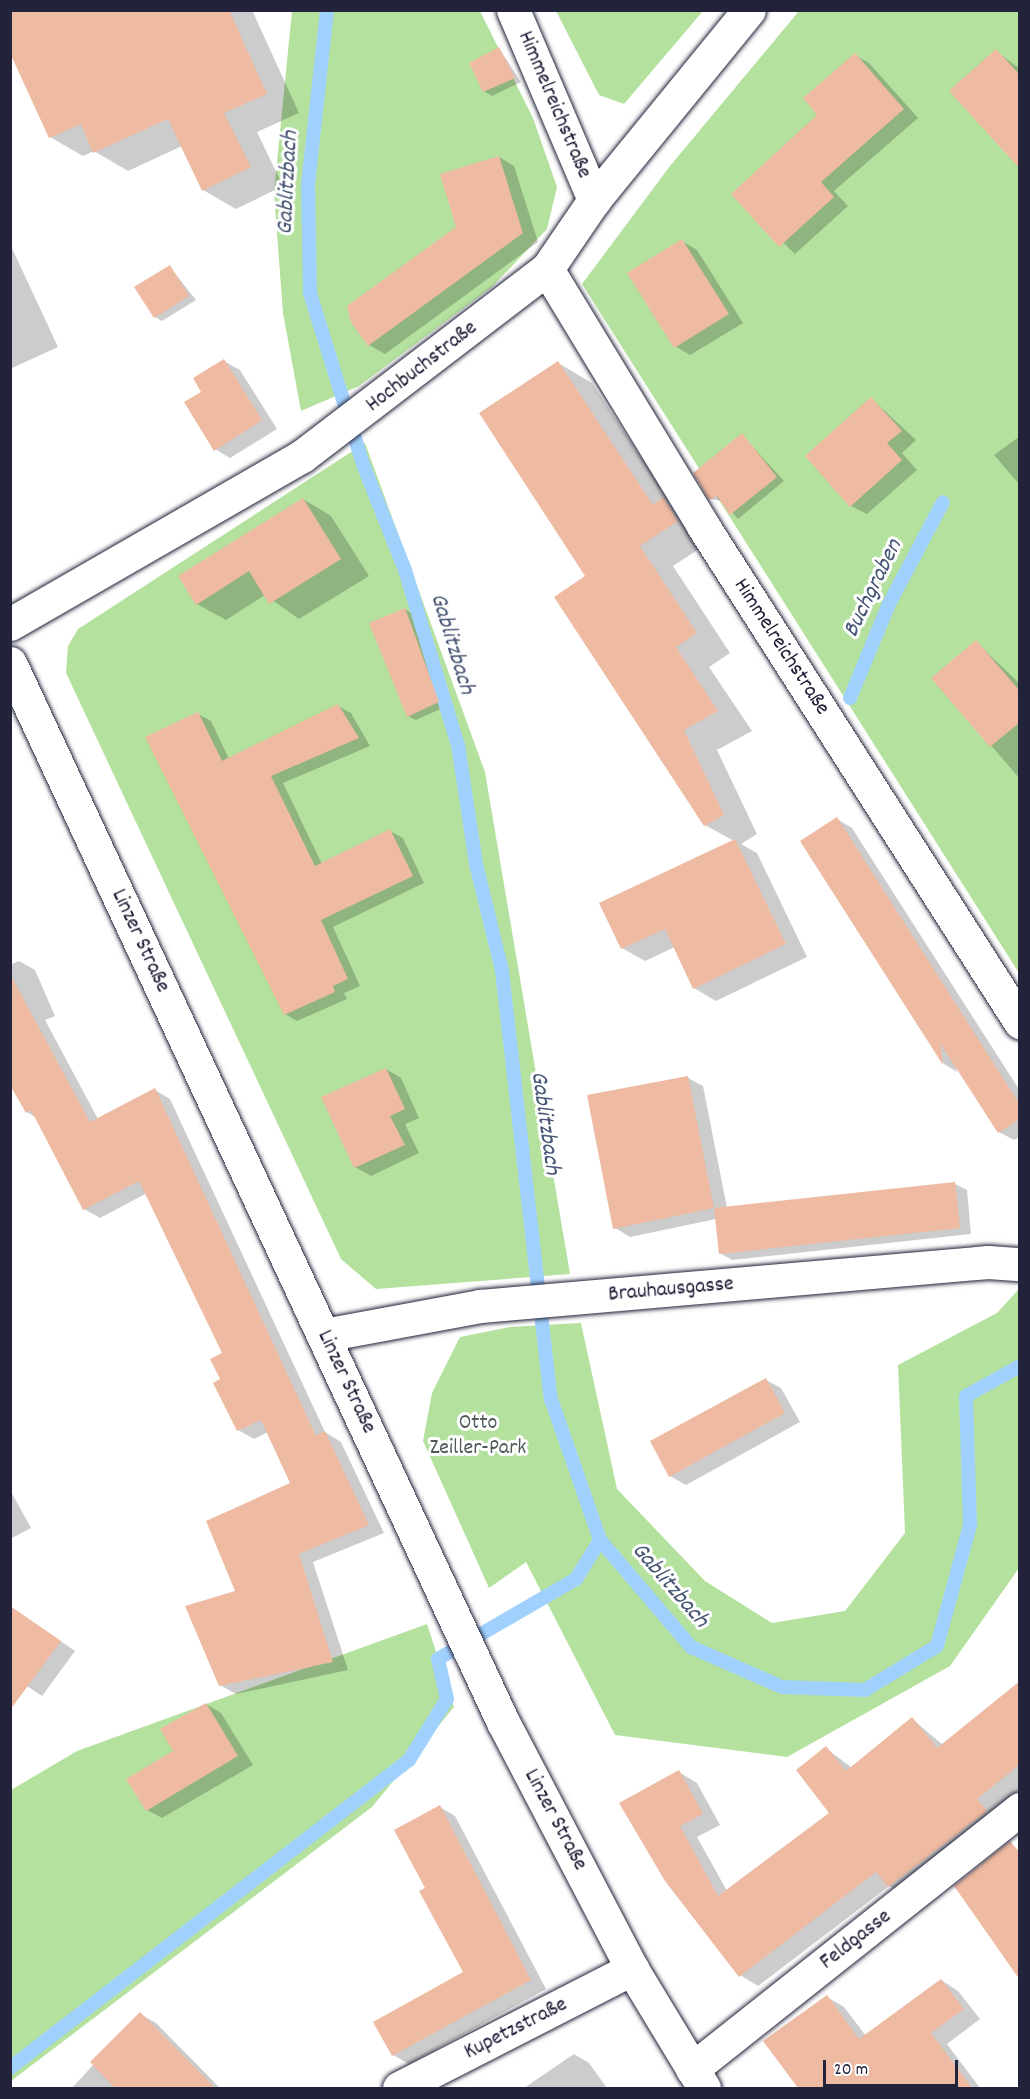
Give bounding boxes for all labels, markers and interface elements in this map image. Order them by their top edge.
street label: Himmelreichstraße [511,27,597,183]
water label: Gablitzbach [272,130,306,236]
street label: Hochbuchstraße [361,315,483,419]
water label: Buchgraben [838,535,910,643]
street label: Himmelreichstraße [727,574,835,720]
water label: Gablitzbach [422,590,480,698]
street label: Linzer Straße [105,885,175,997]
water label: Gablitzbach [522,1069,566,1177]
street label: Brauhausgasse [607,1271,735,1309]
street label: Linzer Straße [311,1326,381,1438]
park label: Otto Zeiller-Park [430,1410,526,1462]
water label: Gablitzbach [624,1537,714,1635]
street label: Linzer Straße [517,1765,593,1875]
street label: Feldgasse [815,1904,897,1976]
street label: Kupetzstraße [460,1992,572,2066]
scale bar [826,2048,961,2086]
text: 20 m [834,2058,868,2083]

